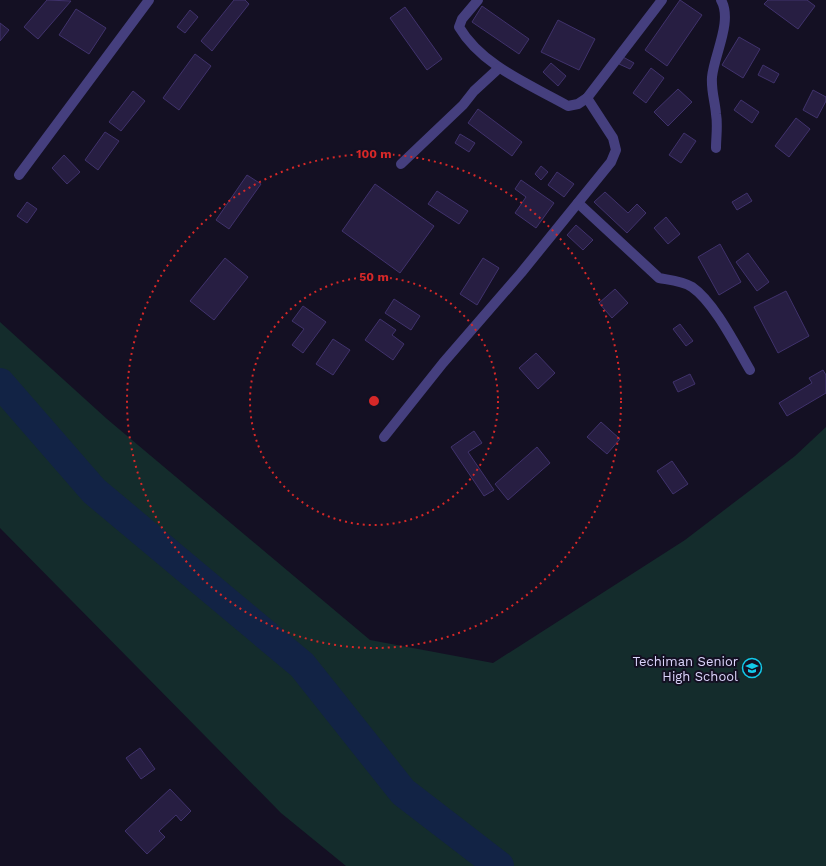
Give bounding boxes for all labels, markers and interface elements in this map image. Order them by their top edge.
text: 100 m [356,147,392,161]
text: 50 m [359,270,389,284]
centre of rings [367,394,381,408]
place label: Techiman Senior High School [633,654,738,684]
school or university icon: Techiman Senior High School [741,657,763,679]

